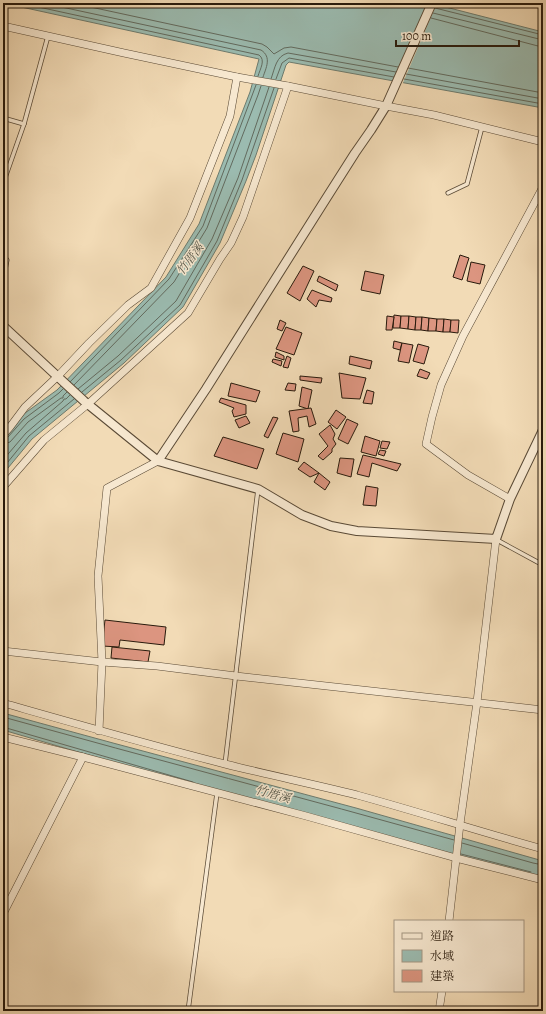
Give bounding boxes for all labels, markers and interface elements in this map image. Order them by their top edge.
scale bar [396,22,519,48]
text: 100 m [402,28,431,44]
water label: 竹厝溪 [173,238,208,278]
water label: 竹厝溪 [254,782,294,807]
legend [394,920,524,992]
text: 道路 [430,928,454,944]
text: 水域 [430,948,454,964]
text: 建築 [430,968,454,984]

